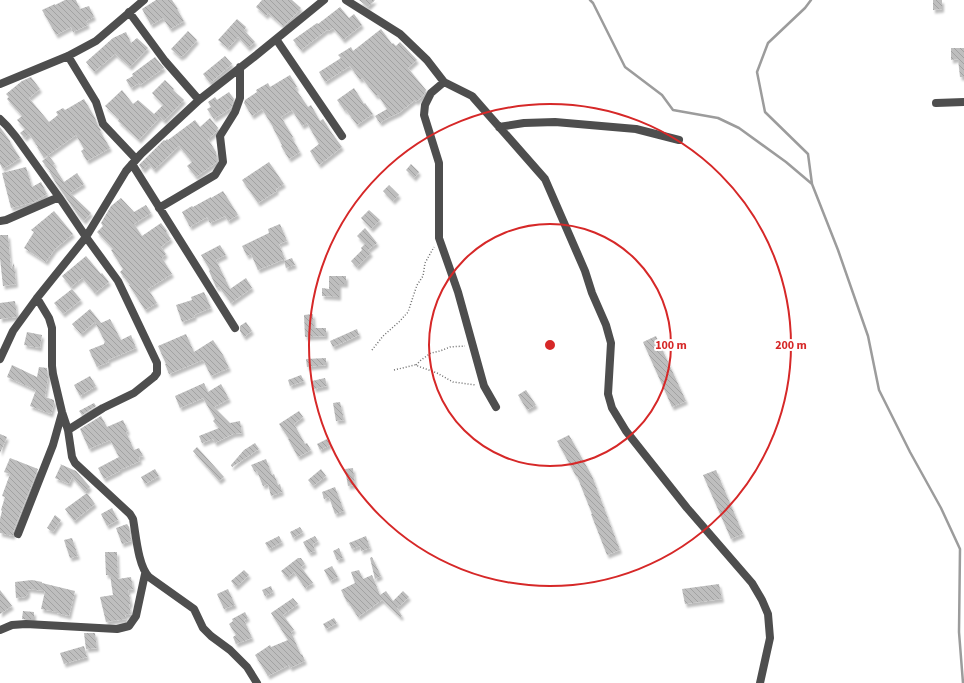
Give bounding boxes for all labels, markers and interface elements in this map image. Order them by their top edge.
text: 100 m [655,337,687,354]
text: 200 m [775,337,807,354]
centre of rings [543,338,557,352]

